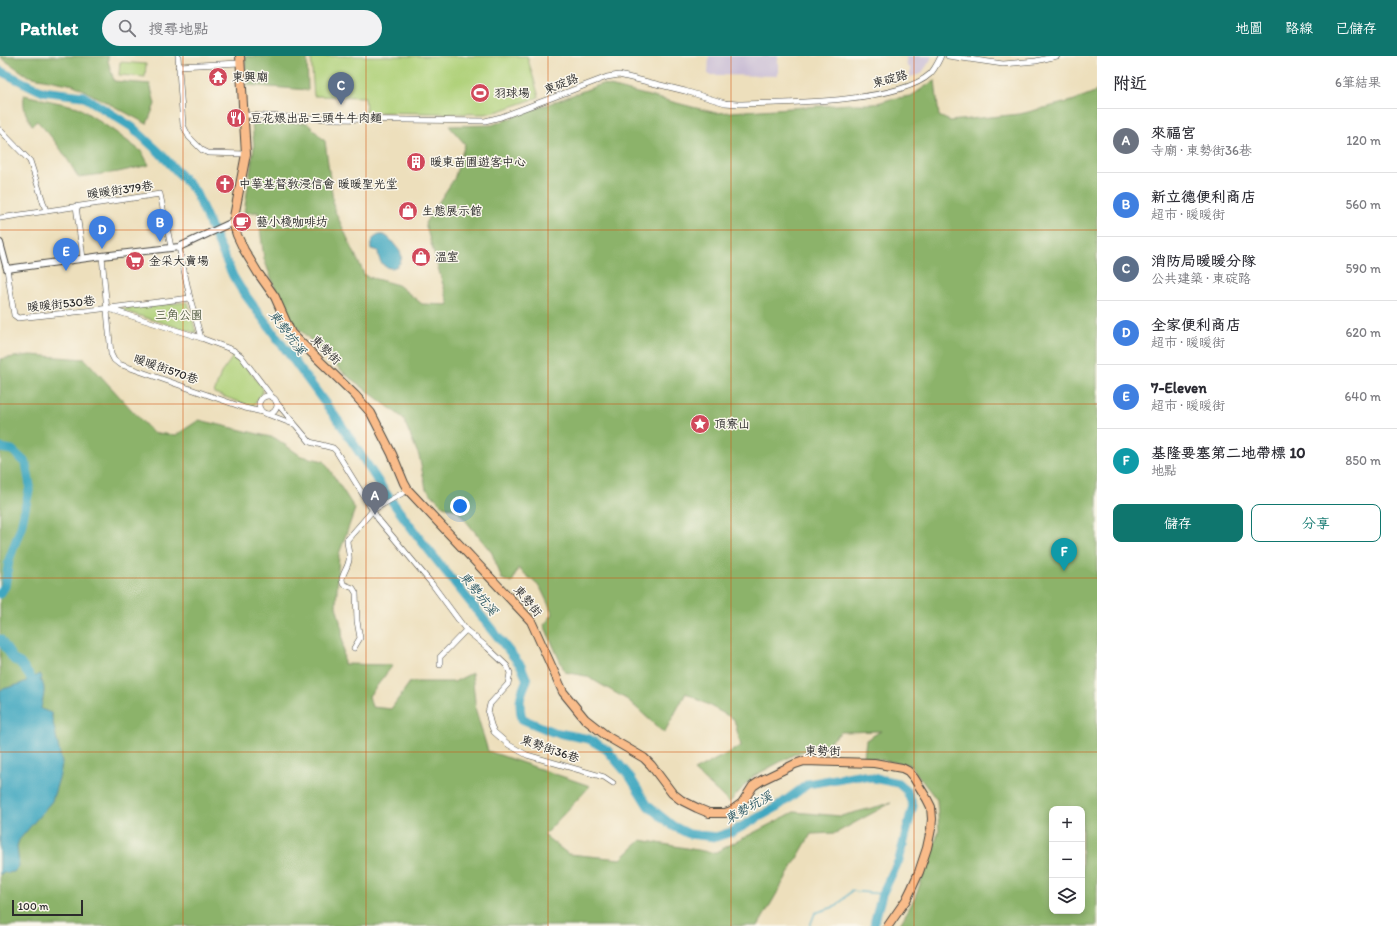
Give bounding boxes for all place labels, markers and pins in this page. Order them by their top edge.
temple icon: 東興廟 [207,66,229,88]
place label: 東興廟 [232,70,268,84]
pin: C [328,72,354,105]
sports icon: 羽球場 [469,82,491,104]
place label: 羽球場 [494,86,530,100]
restaurant icon: 豆花娘出品三頭牛牛肉麵 [225,107,247,129]
place label: 豆花娘出品三頭牛牛肉麵 [250,111,382,125]
building icon: 暖東苗圃遊客中心 [405,151,427,173]
place label: 暖東苗圃遊客中心 [430,155,526,169]
church icon: 中華基督教浸信會 暖暖聖光堂 [214,173,236,195]
place label: 中華基督教浸信會 暖暖聖光堂 [239,177,398,191]
shop icon: 生態展示館 [397,200,419,222]
place label: 生態展示館 [422,204,482,218]
pin: B [147,209,173,242]
cafe icon: 藝小棧咖啡坊 [231,211,253,233]
place label: 藝小棧咖啡坊 [256,215,328,229]
pin: D [89,216,115,249]
pin: E [53,238,79,271]
shop icon: 溫室 [410,246,432,268]
supermarket icon: 金采大賣場 [124,250,146,272]
place label: 溫室 [435,250,459,264]
place label: 金采大賣場 [149,254,209,268]
place icon: 頂寮山 [689,413,711,435]
place label: 頂寮山 [714,417,750,431]
pin: A [362,482,388,515]
pin: F [1051,538,1077,571]

